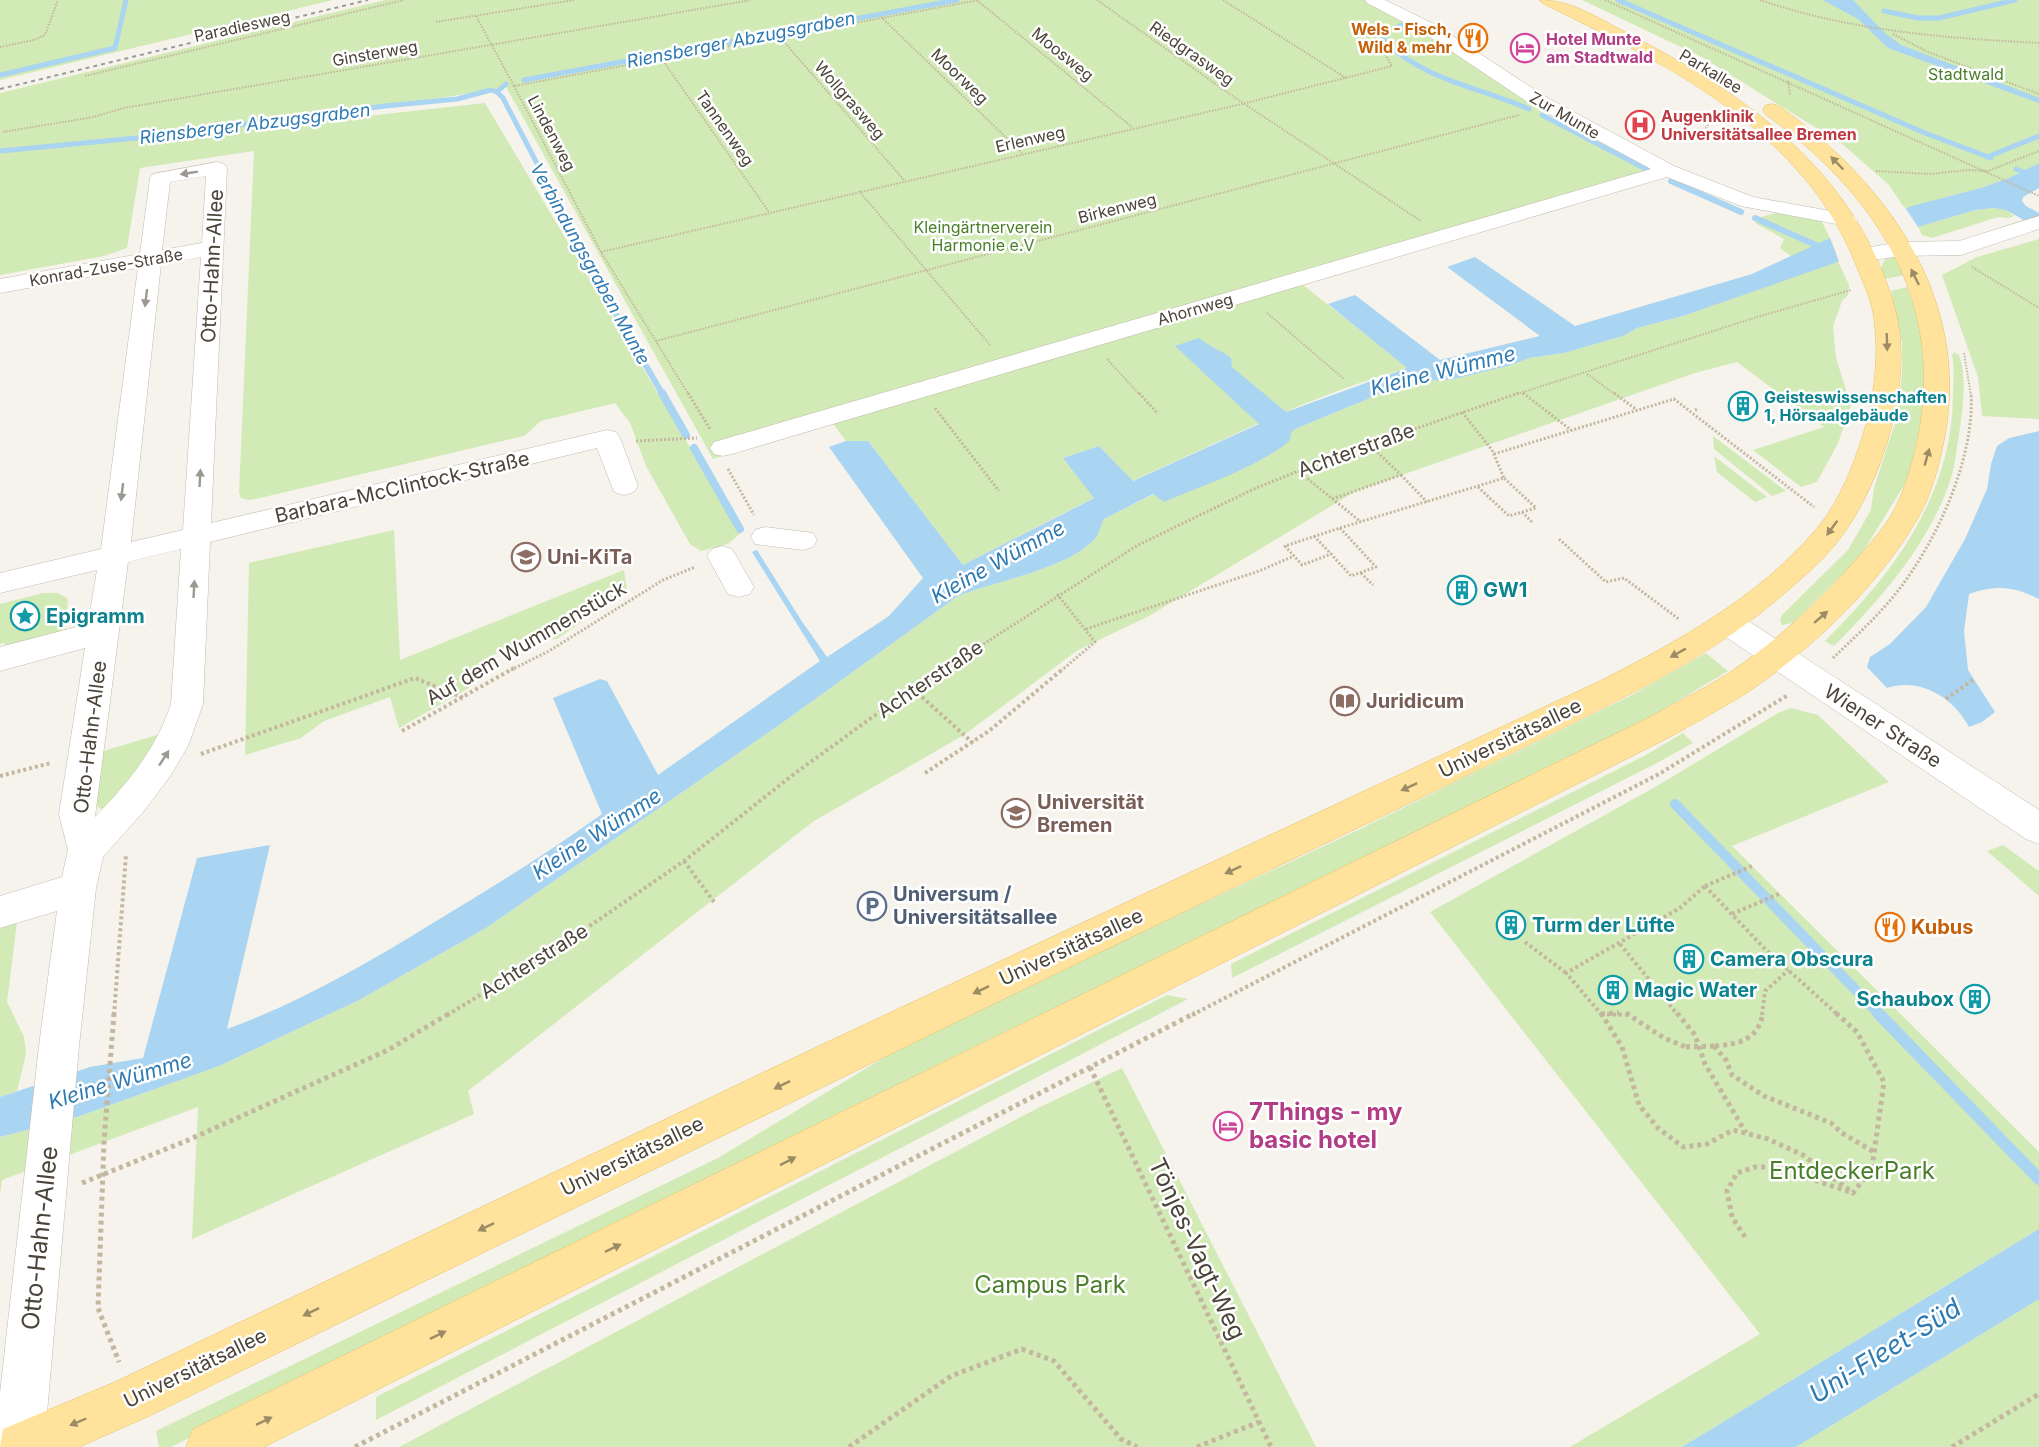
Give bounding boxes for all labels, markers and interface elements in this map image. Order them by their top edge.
street label: Paradiesweg [192,6,292,46]
water label: Riensberger Abzugsgraben [625,7,857,72]
street label: Riedgrasweg [1146,17,1238,89]
place label: Wels - Fisch, Wild & mehr [1351,19,1452,57]
restaurant icon: Wels - Fisch, Wild & mehr [1457,22,1489,54]
street label: Moosweg [1028,23,1098,85]
place label: Hotel Munte am Stadtwald [1546,29,1653,67]
hotel icon: Hotel Munte am Stadtwald [1509,32,1541,64]
street label: Ginsterweg [331,36,419,70]
street label: Moorweg [927,44,993,108]
street label: Parkallee [1676,44,1746,98]
street label: Wollgrasweg [810,57,890,143]
park label: Stadtwald [1928,64,2004,84]
street label: Tannenweg [692,86,758,170]
street label: Zur Munte [1526,87,1604,143]
street label: Lindenweg [524,92,580,174]
water label: Riensberger Abzugsgraben [138,99,372,148]
place label: Augenklinik Universitätsallee Bremen [1661,106,1857,144]
hospital icon: Augenklinik Universitätsallee Bremen [1624,109,1656,141]
street label: Erlenweg [993,121,1067,157]
one-way arrow [1830,155,1844,170]
water label: Verbindungsgraben Munte [526,159,655,368]
one-way arrow [179,169,198,178]
street label: Otto-Hahn-Allee [196,188,228,344]
street label: Birkenweg [1076,189,1158,227]
park label: Kleingärtnerverein Harmonie e.V [913,217,1053,255]
street label: Konrad-Zuse-Straße [28,244,184,290]
one-way arrow [1910,269,1919,286]
one-way arrow [141,289,151,308]
street label: Ahornweg [1155,289,1235,329]
one-way arrow [1882,332,1892,351]
water label: Kleine Wümme [1368,340,1518,401]
place label: Geisteswissenschaften 1, Hörsaalgebäude [1764,387,1947,425]
building icon: Geisteswissenschaften 1, Hörsaalgebäude [1727,390,1759,422]
street label: Achterstraße [1294,418,1418,482]
street label: Barbara-McClintock-Straße [272,446,532,528]
one-way arrow [1923,448,1932,466]
one-way arrow [196,469,205,488]
one-way arrow [118,482,127,501]
water label: Kleine Wümme [927,515,1069,609]
one-way arrow [1826,520,1838,535]
school or university icon: Uni-KiTa [510,541,542,573]
place label: Uni-KiTa [547,545,632,569]
building icon: GW1 [1446,574,1478,606]
street label: Auf dem Wummenstück [422,576,630,710]
place label: GW1 [1483,578,1527,602]
one-way arrow [189,580,198,599]
place icon: Epigramm [9,600,41,632]
place label: Epigramm [46,604,145,628]
one-way arrow [1813,611,1828,624]
street label: Achterstraße [873,635,987,723]
one-way arrow [1669,648,1686,658]
street label: Otto-Hahn-Allee [69,659,111,815]
street label: Wiener Straße [1820,679,1946,773]
library icon: Juridicum [1329,685,1361,717]
place label: Juridicum [1366,689,1464,713]
street label: Universitätsallee [1435,693,1585,783]
one-way arrow [158,750,169,766]
one-way arrow [1401,782,1418,791]
water label: Kleine Wümme [528,783,666,885]
place label: Universität Bremen [1037,790,1144,837]
school or university icon: Universität Bremen [1000,797,1032,829]
one-way arrow [1224,866,1241,875]
place label: Universum / Universitätsallee [893,882,1058,929]
parking icon: Universum / Universitätsallee [856,890,888,922]
street label: Universitätsallee [995,903,1147,991]
building icon: Turm der Lüfte [1495,909,1527,941]
restaurant icon: Kubus [1874,911,1906,943]
place label: Turm der Lüfte [1532,913,1675,937]
place label: Kubus [1911,915,1973,939]
street label: Achterstraße [476,918,592,1004]
building icon: Camera Obscura [1673,943,1705,975]
place label: Camera Obscura [1710,947,1874,971]
building icon: Magic Water [1597,974,1629,1006]
place label: Magic Water [1634,978,1757,1002]
building icon: Schaubox [1959,983,1991,1015]
one-way arrow [972,985,989,994]
place label: Schaubox [1857,987,1954,1011]
water label: Kleine Wümme [45,1047,195,1114]
one-way arrow [773,1080,790,1089]
place label: 7Things - my basic hotel [1249,1097,1403,1154]
hotel icon: 7Things - my basic hotel [1212,1110,1244,1142]
street label: Universitätsallee [557,1111,707,1201]
street label: Otto-Hahn-Allee [15,1145,64,1331]
street label: Tönjes-Vagt-Weg [1143,1153,1252,1344]
park label: EntdeckerPark [1769,1156,1935,1185]
one-way arrow [779,1157,796,1166]
one-way arrow [477,1223,494,1232]
one-way arrow [605,1243,622,1253]
park label: Campus Park [974,1270,1126,1299]
water label: Uni-Fleet-Süd [1803,1292,1966,1409]
one-way arrow [302,1308,319,1317]
street label: Universitätsallee [120,1323,270,1413]
one-way arrow [430,1330,447,1339]
one-way arrow [255,1416,272,1426]
one-way arrow [69,1417,87,1427]

